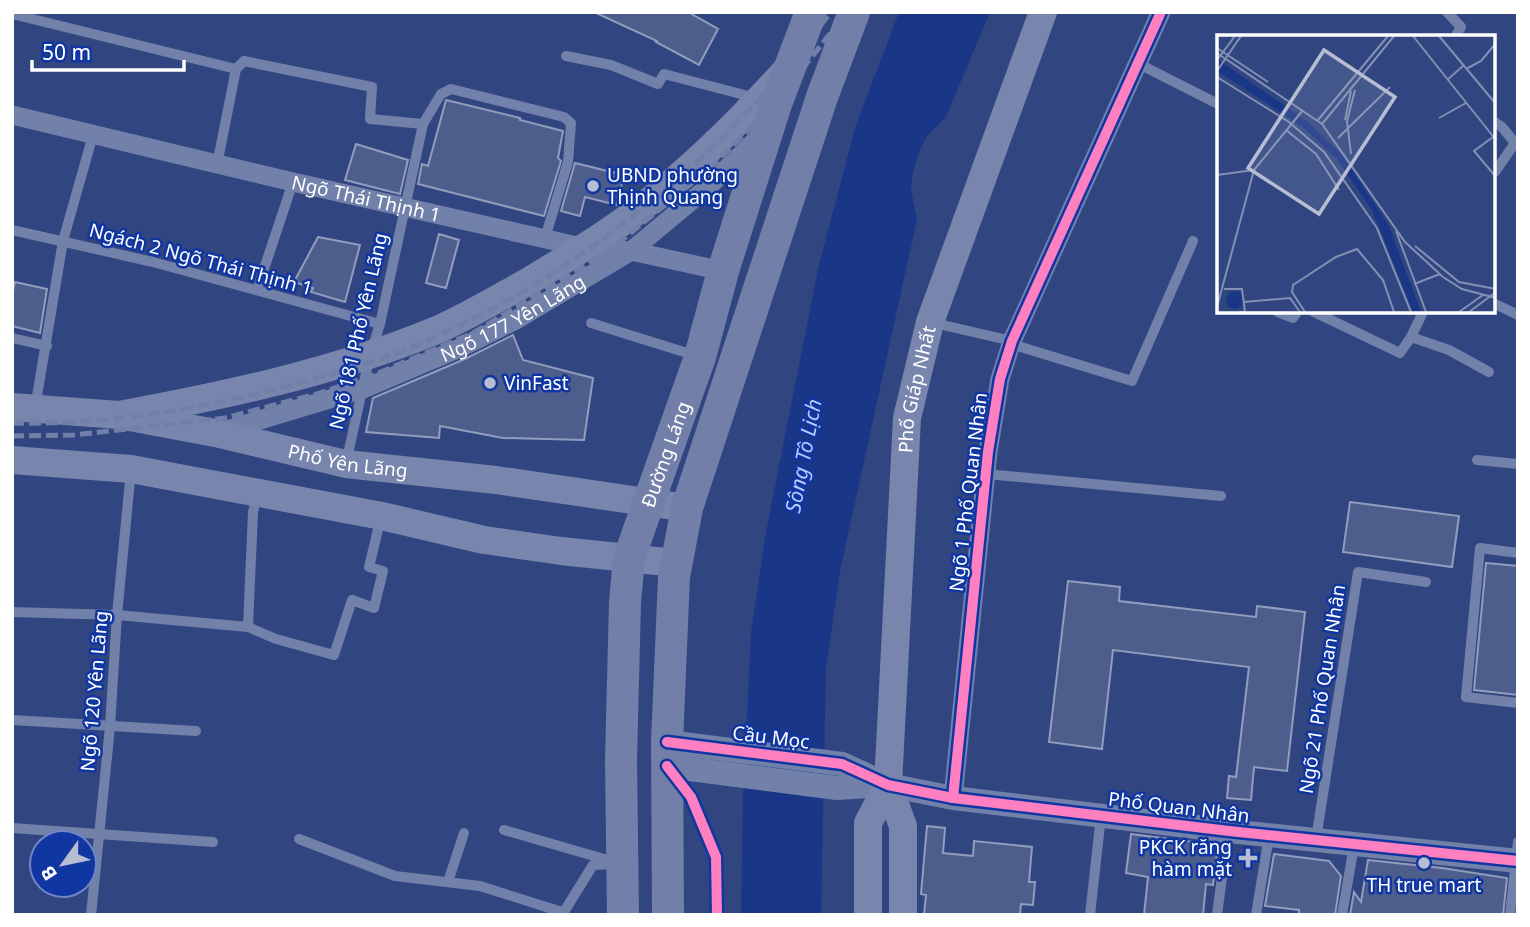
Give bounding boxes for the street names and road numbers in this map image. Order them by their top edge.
street label: Ngõ Thái Thịnh 1 [289,169,443,228]
street label: Ngách 2 Ngõ Thái Thịnh 1 [86,217,316,301]
street label: Ngõ 181 Phố Yên Lãng [323,230,393,432]
street label: Ngõ 177 Yên Lãng [436,268,590,368]
street label: Phố Giáp Nhất [892,323,942,454]
street label: Ngõ 1 Phố Quan Nhân [943,391,993,593]
street label: Đường Láng [635,398,696,511]
street label: Phố Yên Lãng [285,438,409,483]
street label: Ngõ 21 Phố Quan Nhân [1293,583,1351,795]
street label: Ngõ 120 Yên Lãng [74,609,114,773]
street label: Cầu Mọc [731,719,811,755]
street label: Phố Quan Nhân [1107,785,1251,829]

